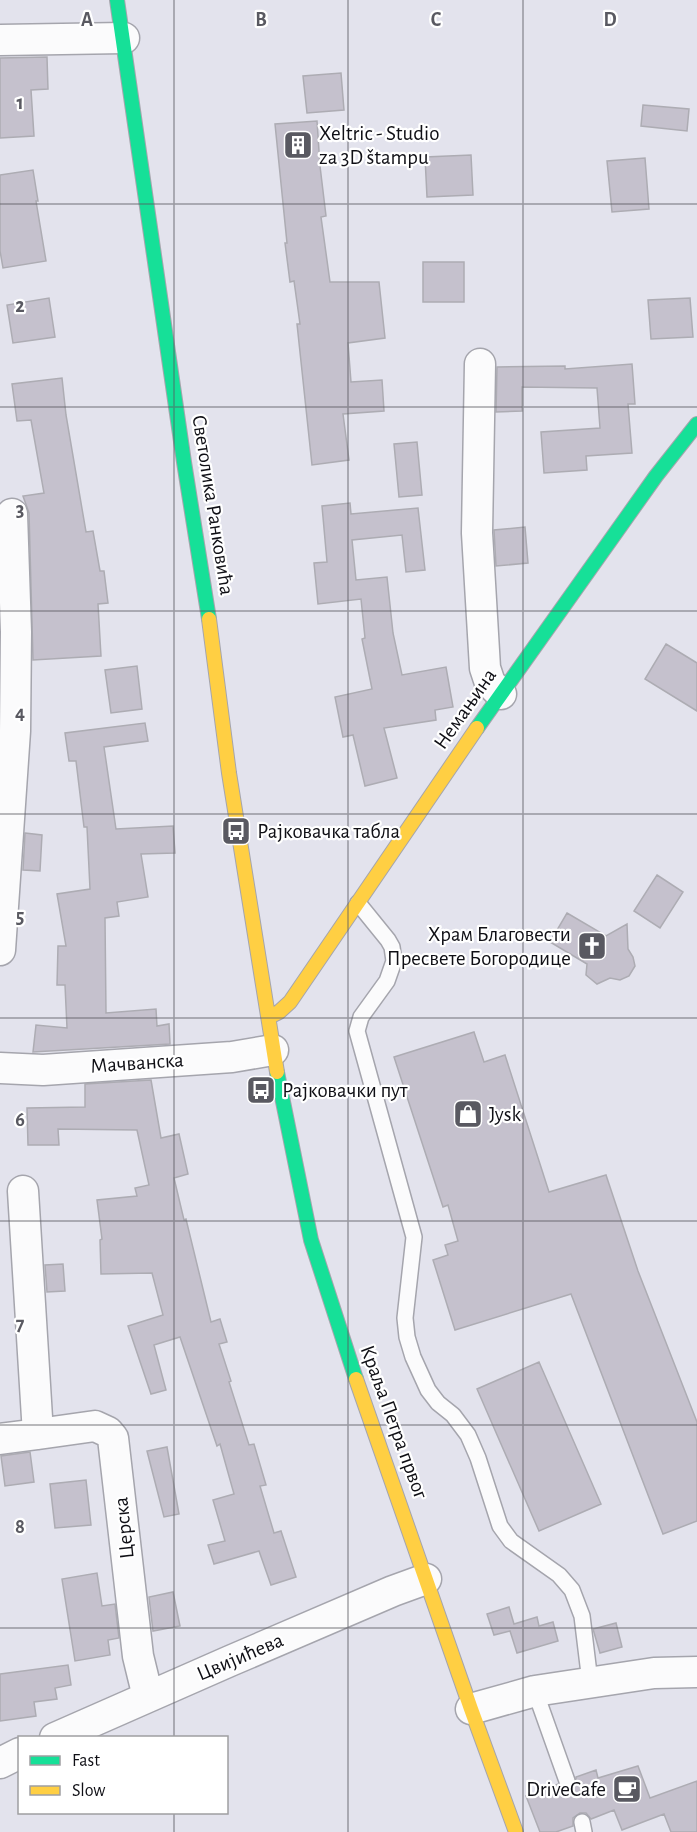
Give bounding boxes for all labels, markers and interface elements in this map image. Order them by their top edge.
text: A [81,10,93,30]
text: B [255,10,267,30]
text: C [431,10,442,30]
text: D [603,10,617,30]
text: 1 [16,93,24,113]
place label: Xeltric - Studio za 3D štampu [319,123,439,168]
building icon: Xeltric - Studio za 3D štampu [282,129,314,161]
text: 2 [15,296,25,316]
street label: Светолика Ранковића [188,413,238,597]
text: 3 [16,500,24,520]
street label: Немањина [430,665,501,753]
text: 4 [15,703,25,723]
bus stop icon: Рајковачка табла [220,815,252,847]
place label: Рајковачка табла [257,821,400,842]
text: 5 [16,907,24,927]
place label: Храм Благовести Пресвете Богородице [387,924,571,969]
church icon: Храм Благовести Пресвете Богородице [576,930,608,962]
street label: Мачванска [90,1049,185,1077]
bus stop icon: Рајковачки пут [245,1074,277,1106]
place label: Рајковачки пут [282,1080,408,1101]
shop icon: Jysk [452,1098,484,1130]
place label: Jysk [489,1104,522,1125]
text: 6 [15,1110,25,1130]
text: 7 [16,1314,25,1334]
street label: Краља Петра првог [356,1342,432,1502]
street label: Церска [110,1496,138,1560]
text: 8 [15,1517,25,1537]
street label: Цвијићева [194,1629,287,1685]
legend [18,1736,228,1814]
text: Fast [72,1752,100,1770]
cafe icon: DriveCafe [611,1773,643,1805]
place label: DriveCafe [526,1779,606,1800]
text: Slow [72,1782,105,1800]

